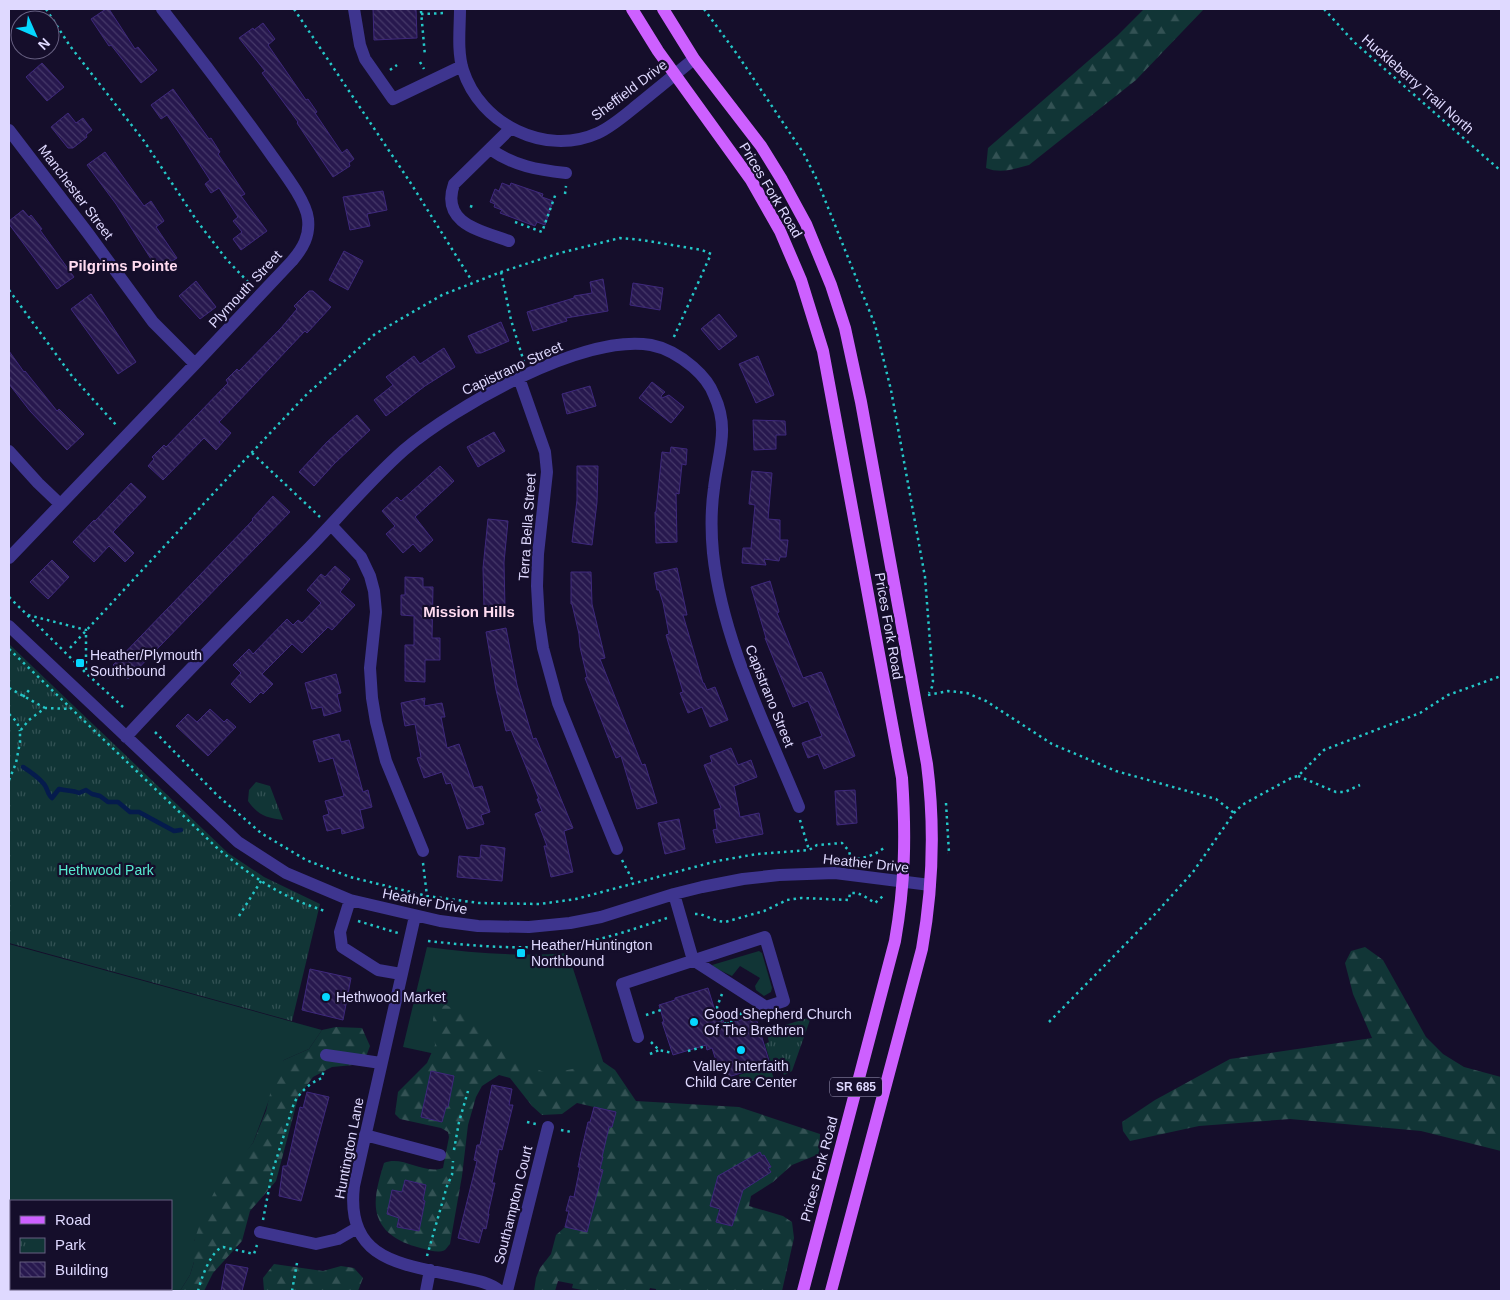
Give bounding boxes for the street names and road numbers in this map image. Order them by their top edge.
street label: Huckleberry Trail North [1359,31,1477,137]
street label: Sheffield Drive [588,56,670,124]
street label: Prices Fork Road [736,140,806,240]
street label: Manchester Street [35,142,117,243]
street label: Plymouth Street [205,247,285,331]
street label: Capistrano Street [459,338,565,398]
street label: Terra Bella Street [515,472,539,582]
street label: Prices Fork Road [872,571,906,681]
street label: Capistrano Street [742,642,798,750]
street label: Heather Drive [822,851,910,875]
street label: Heather Drive [381,885,469,917]
road number: SR 685 [830,1078,882,1096]
street label: Huntington Lane [331,1096,367,1200]
street label: Prices Fork Road [797,1115,841,1223]
street label: Southampton Court [491,1144,535,1266]

